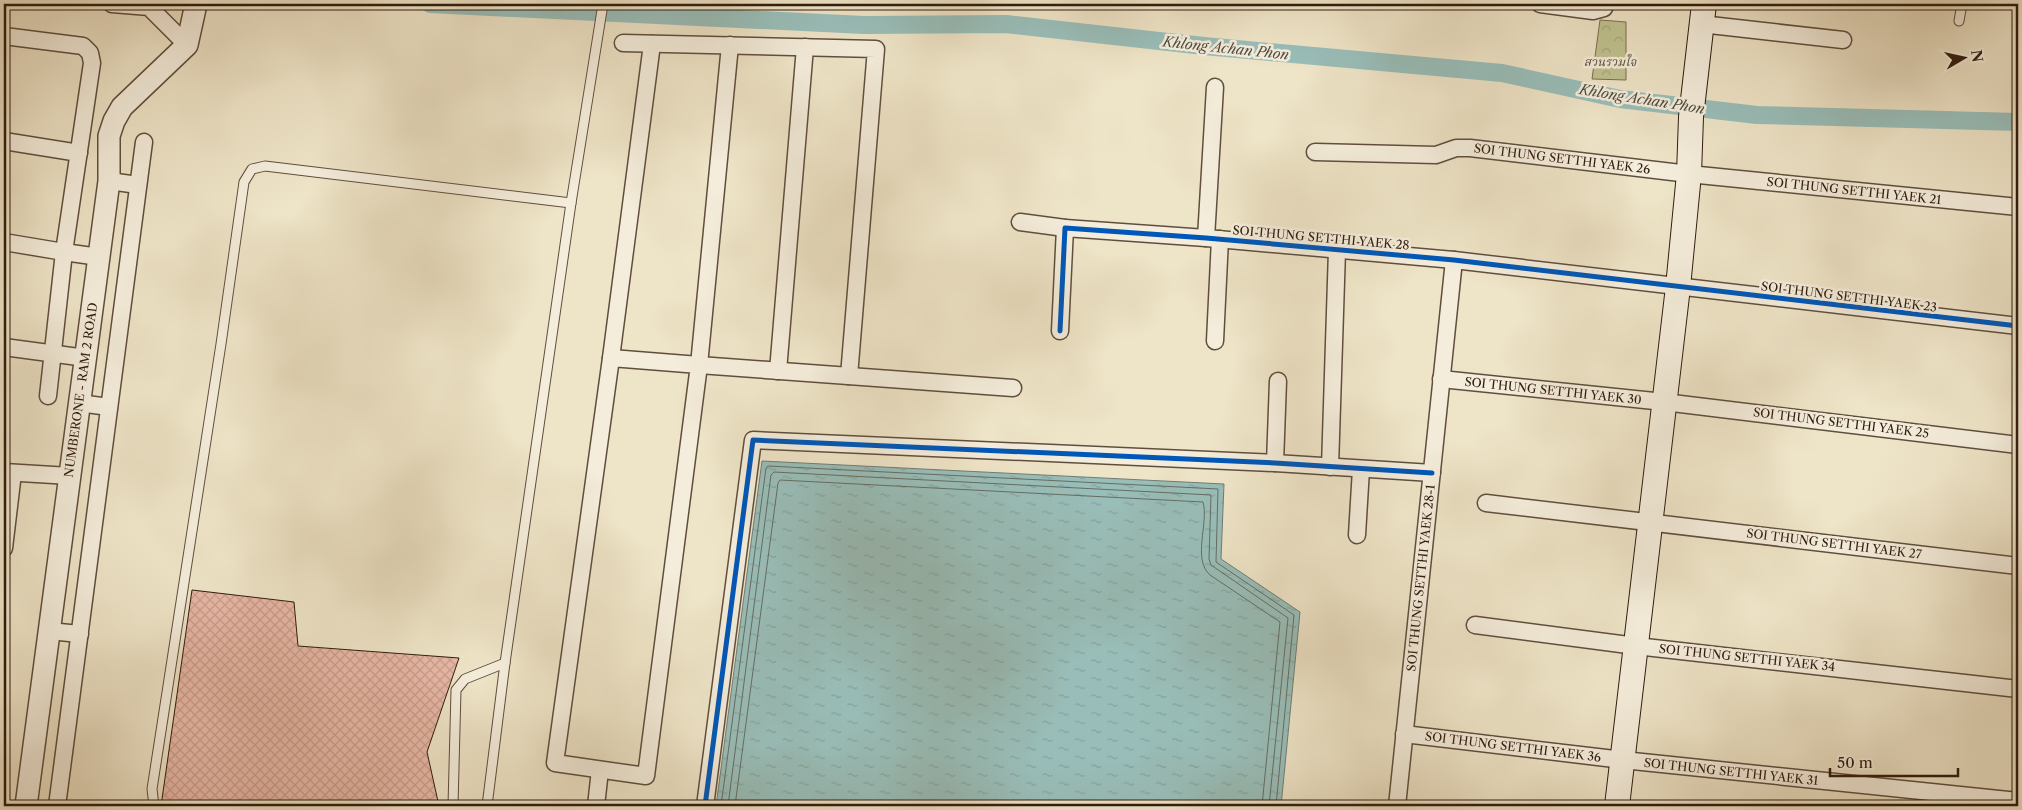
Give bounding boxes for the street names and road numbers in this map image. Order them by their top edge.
street label: SOI THUNG SETTHI YAEK 26 [1473,140,1651,177]
street label: SOI THUNG SETTHI YAEK 21 [1766,174,1942,207]
street label: SOI THUNG SETTHI YAEK 28 [1232,222,1410,253]
street label: SOI THUNG SETTHI YAEK 23 [1760,278,1938,315]
street label: NUMBERONE - RAM 2 ROAD [61,301,100,478]
street label: SOI THUNG SETTHI YAEK 30 [1464,374,1642,407]
street label: SOI THUNG SETTHI YAEK 25 [1752,404,1930,441]
street label: SOI THUNG SETTHI YAEK 28-1 [1403,484,1438,672]
street label: SOI THUNG SETTHI YAEK 27 [1746,525,1923,562]
street label: SOI THUNG SETTHI YAEK 34 [1658,641,1836,674]
street label: SOI THUNG SETTHI YAEK 36 [1424,728,1602,765]
street label: SOI THUNG SETTHI YAEK 31 [1643,755,1819,788]

